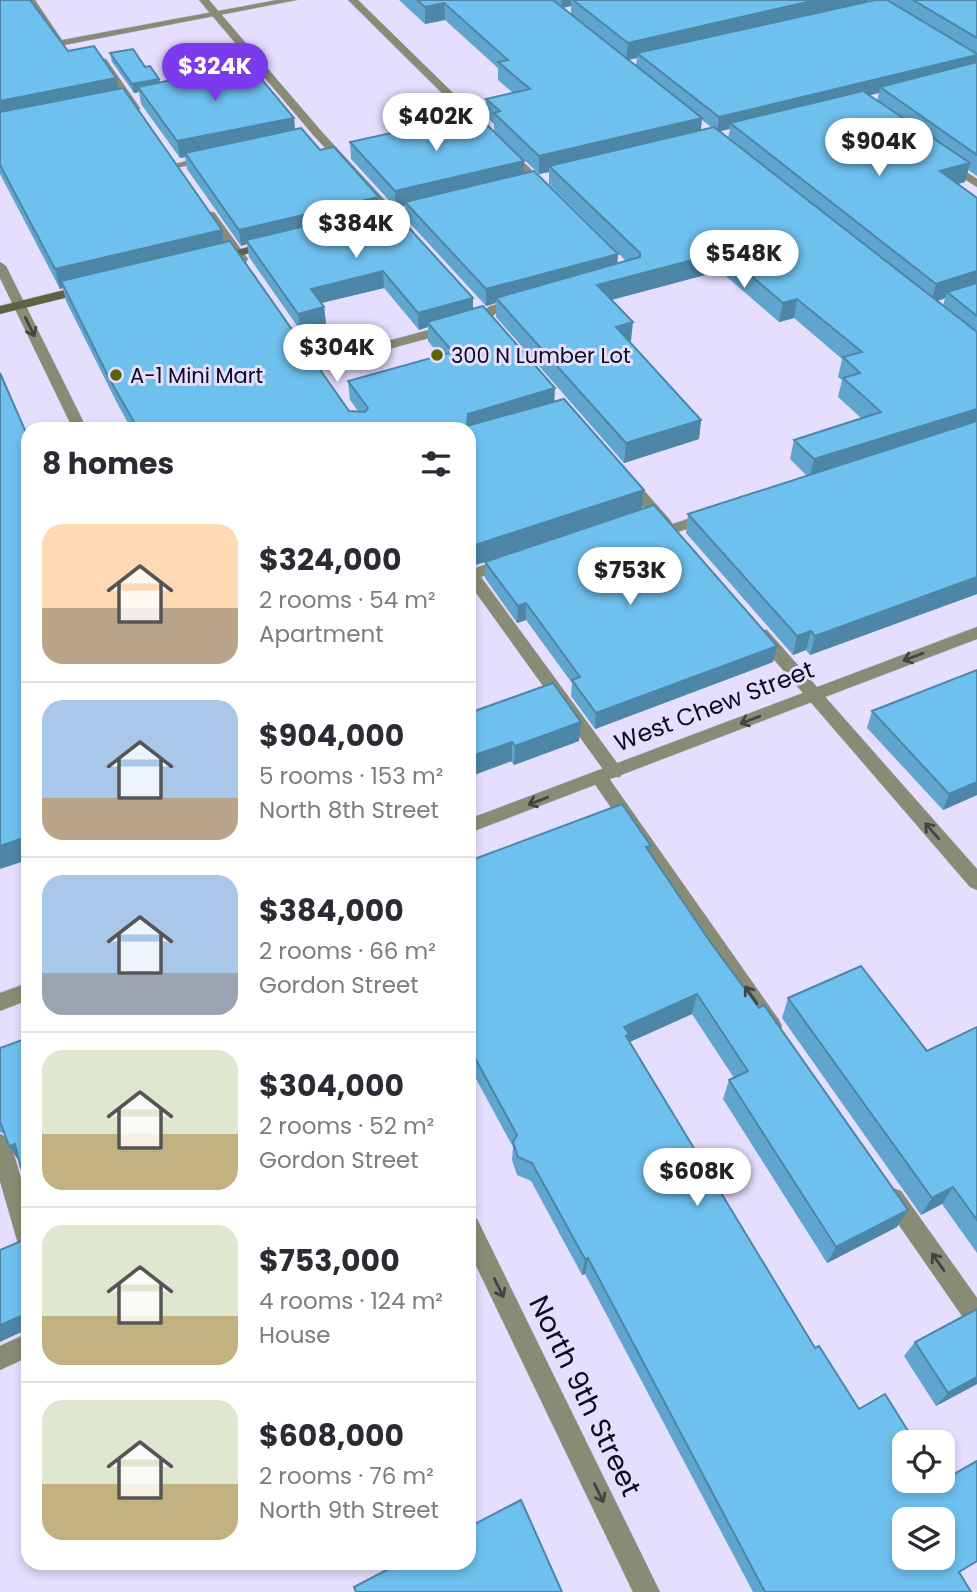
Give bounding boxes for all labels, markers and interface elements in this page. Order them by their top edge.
pin: $324K [166,43,264,103]
text: $324K [178,50,252,82]
pin: $402K [387,94,485,153]
text: $402K [399,100,473,132]
pin: $904K [830,118,928,178]
text: $904K [841,125,917,157]
pin: $384K [307,201,405,260]
text: $384K [318,207,394,239]
pin: $548K [695,230,793,290]
text: $548K [706,237,782,269]
one-way arrow [24,316,37,337]
pin: $304K [288,324,386,384]
text: $304K [299,331,375,363]
place label: 300 N Lumber Lot [451,341,631,370]
marker: 300 N Lumber Lot [429,347,445,363]
place label: A-1 Mini Mart [130,361,263,390]
marker: A-1 Mini Mart [108,367,124,383]
text: 8 homes [42,442,174,485]
icon: filters [417,445,455,483]
text: $324,000 [259,538,402,581]
pin: $753K [581,548,679,607]
icon: home [98,552,182,636]
text: $753K [594,554,666,586]
text: 2 rooms · 54 m² [259,584,436,616]
text: Apartment [259,618,384,650]
one-way arrow [903,652,925,665]
street label: West Chew Street [610,653,818,759]
text: $904,000 [259,714,404,757]
one-way arrow [740,714,762,727]
icon: home [98,728,182,812]
text: 5 rooms · 153 m² [259,760,443,792]
text: North 8th Street [259,794,439,826]
one-way arrow [527,795,549,808]
one-way arrow [924,822,940,840]
text: $384,000 [259,889,404,932]
icon: home [98,903,182,987]
text: 2 rooms · 66 m² [259,935,436,967]
text: Gordon Street [259,969,419,1001]
one-way arrow [744,986,758,1006]
text: $304,000 [259,1064,404,1107]
icon: home [98,1078,182,1162]
text: 2 rooms · 52 m² [259,1110,434,1142]
text: Gordon Street [259,1144,419,1176]
pin: $608K [648,1148,746,1208]
text: $608K [659,1155,735,1187]
text: $753,000 [259,1239,400,1282]
icon: home [98,1253,182,1337]
one-way arrow [931,1253,945,1272]
one-way arrow [493,1277,506,1298]
text: 4 rooms · 124 m² [259,1285,443,1317]
street label: North 9th Street [520,1289,650,1503]
text: House [259,1319,331,1351]
text: $608,000 [259,1414,404,1457]
icon: home [98,1428,182,1512]
map controls [892,1430,955,1570]
button: locate [892,1430,955,1493]
text: 2 rooms · 76 m² [259,1460,434,1492]
one-way arrow [592,1482,606,1503]
text: North 9th Street [259,1494,439,1526]
button: layers [892,1507,955,1570]

